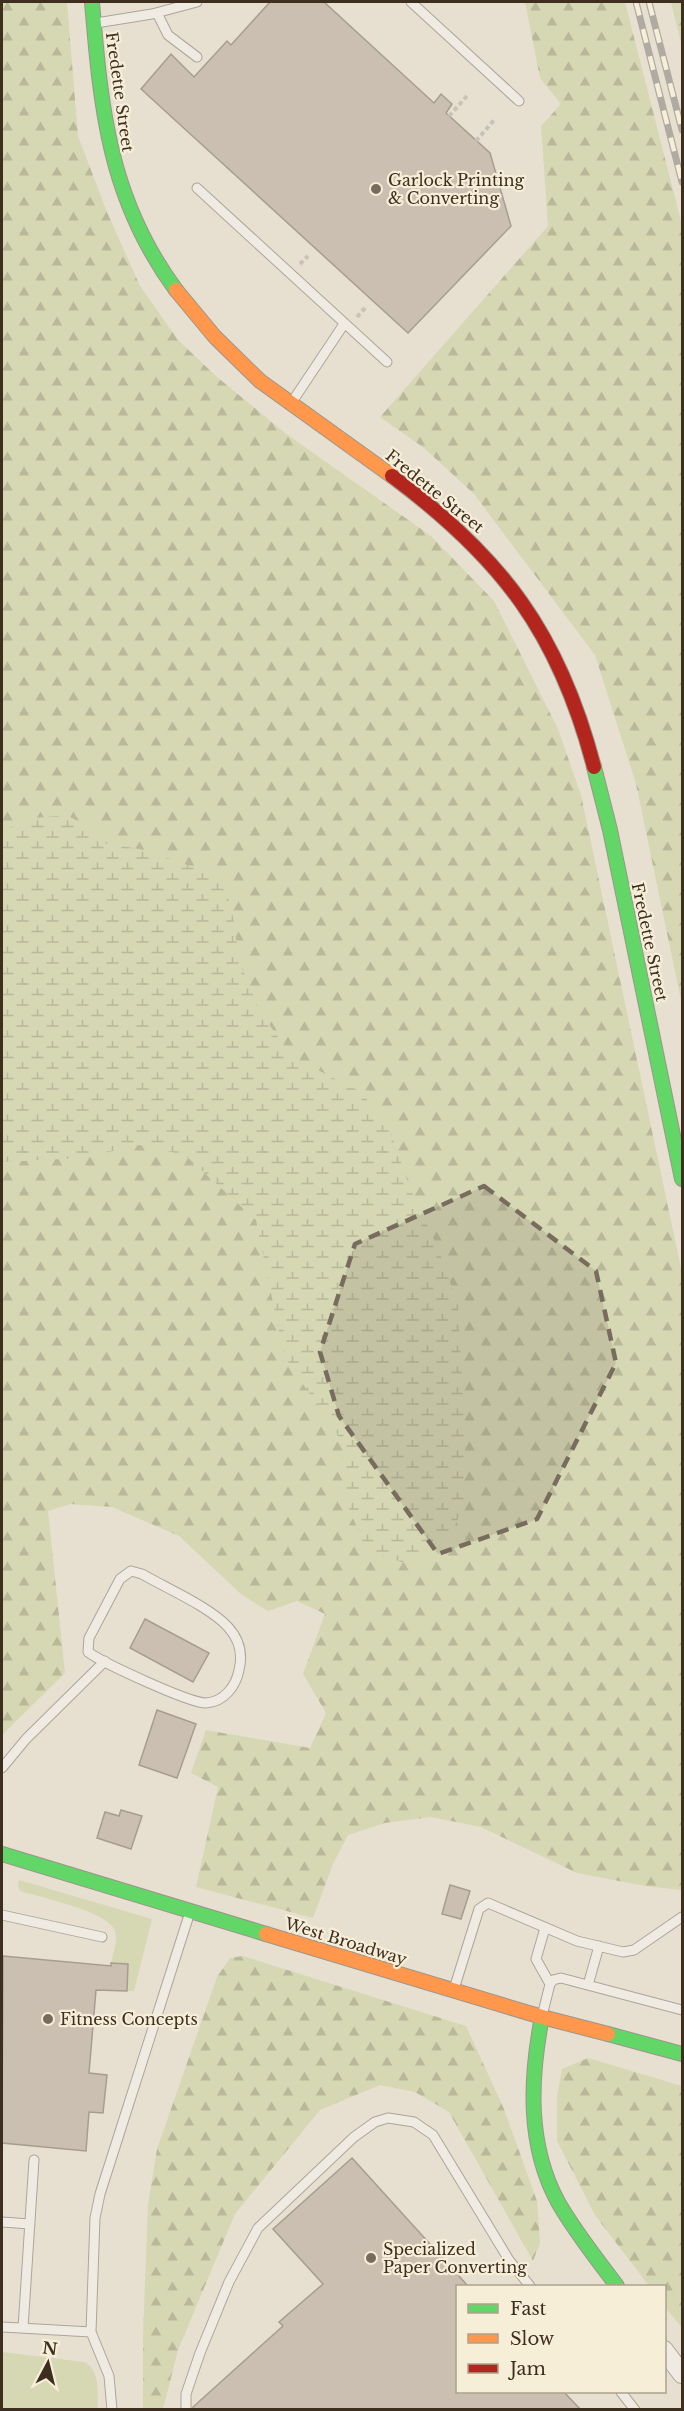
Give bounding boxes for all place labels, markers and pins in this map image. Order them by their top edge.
place label: Garlock Printing & Converting [388,170,525,208]
marker: Garlock Printing & Converting [369,182,383,196]
place label: Fitness Concepts [60,2009,198,2029]
marker: Fitness Concepts [41,2012,55,2026]
place label: Specialized Paper Converting [383,2239,527,2277]
marker: Specialized Paper Converting [364,2251,378,2265]

